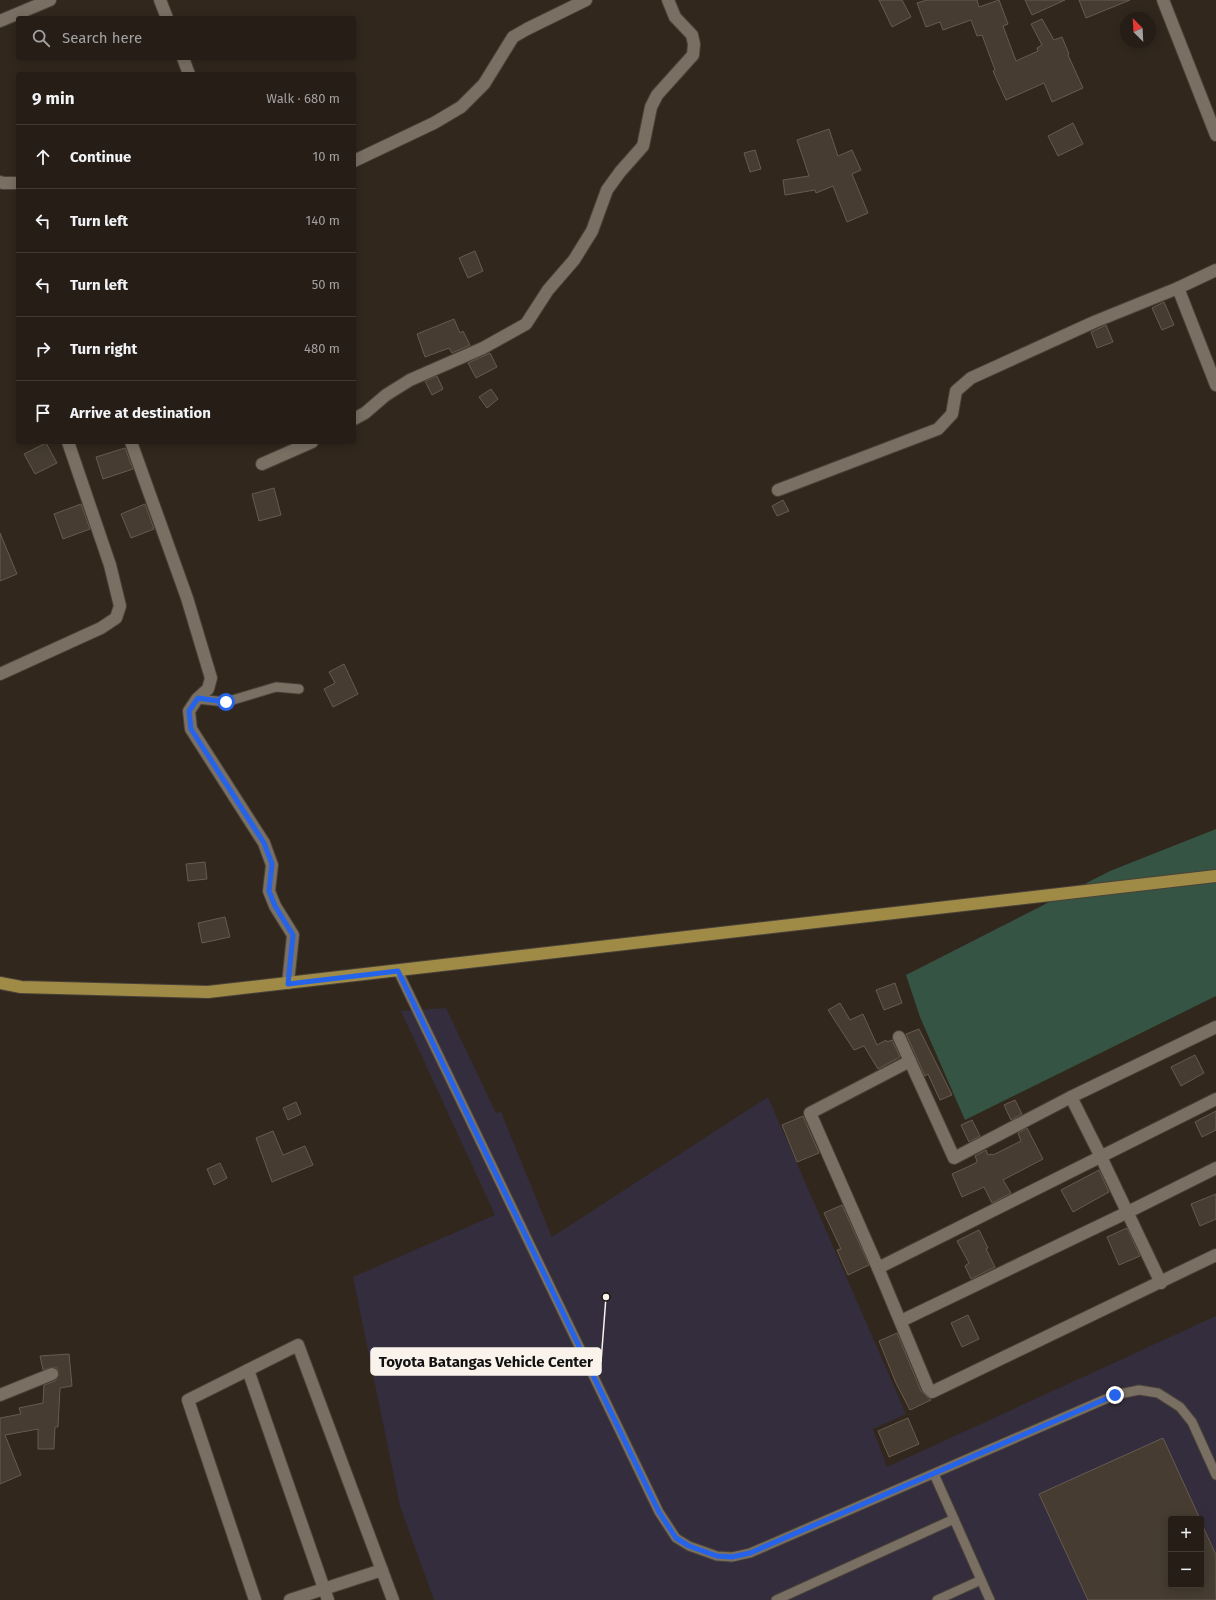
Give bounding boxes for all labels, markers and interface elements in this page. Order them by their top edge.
north arrow [1120,12,1156,48]
search box [16,16,356,60]
icon: search [30,27,52,49]
text: Search here [62,29,142,47]
text: 9 min [32,88,75,109]
text: Walk · 680 m [266,91,340,106]
icon: ahead [32,146,54,168]
text: Continue [70,148,131,166]
text: 10 m [313,149,340,164]
icon: left [32,210,54,232]
text: Turn left [70,212,128,230]
text: 140 m [306,213,340,228]
icon: left [32,274,54,296]
text: Turn left [70,276,128,294]
text: 50 m [312,277,340,292]
icon: right [32,338,54,360]
text: Turn right [70,340,137,358]
text: 480 m [304,341,340,356]
icon: arrive [32,402,54,424]
text: Arrive at destination [70,404,211,422]
route start [217,693,235,711]
callout: Toyota Batangas Vehicle Center [371,1348,601,1375]
text: Toyota Batangas Vehicle Center [379,1353,594,1371]
route end [1106,1386,1124,1404]
map controls [1168,1516,1204,1588]
button: + [1168,1516,1204,1552]
button: − [1168,1552,1204,1588]

